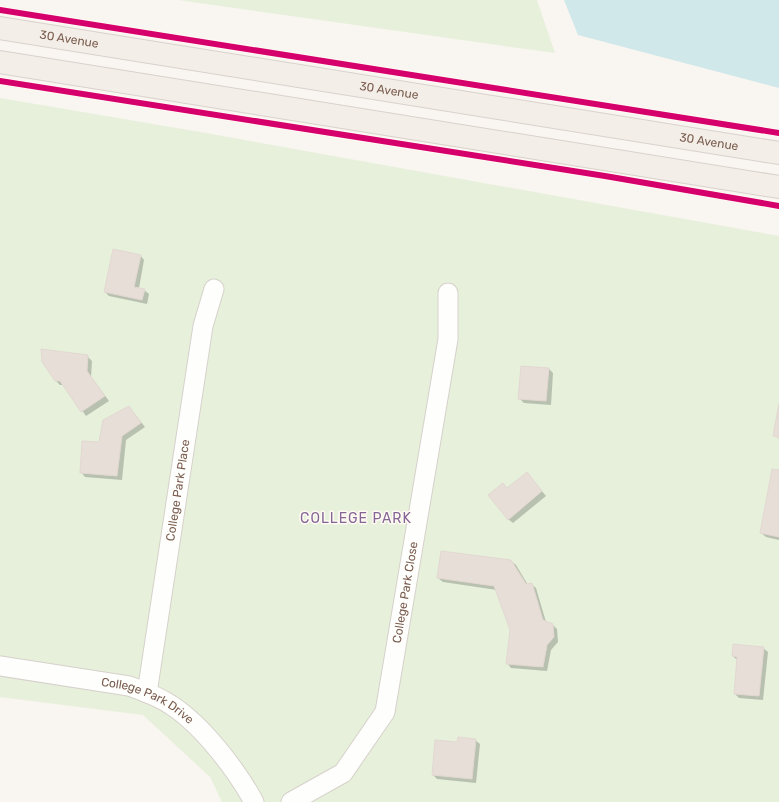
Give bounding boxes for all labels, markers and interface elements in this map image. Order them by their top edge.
street label: 30 Avenue [39,27,100,51]
street label: 30 Avenue [359,79,420,102]
street label: 30 Avenue [678,130,740,153]
street label: College Park Place [163,438,193,542]
district label: COLLEGE PARK [300,510,412,527]
street label: College Park Close [390,540,421,644]
street label: College Park Drive [100,675,197,727]

